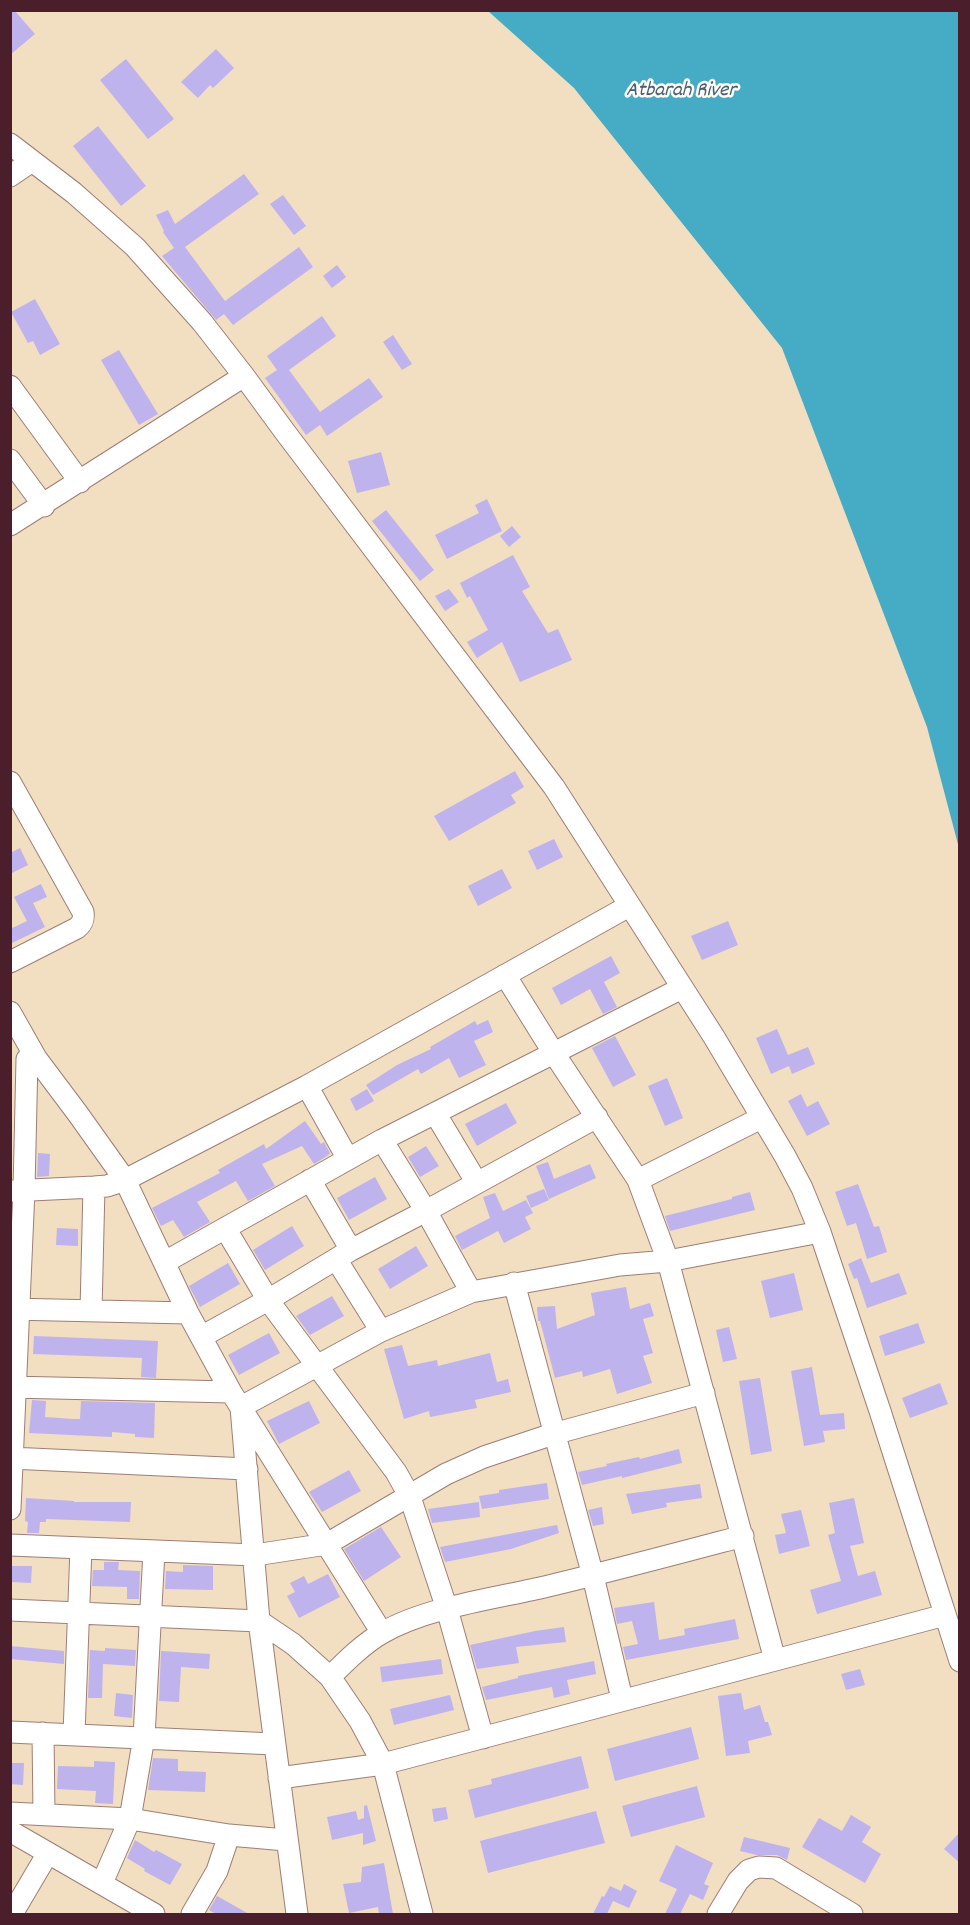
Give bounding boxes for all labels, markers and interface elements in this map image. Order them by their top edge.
water label: Atbarah River [626,79,736,105]

